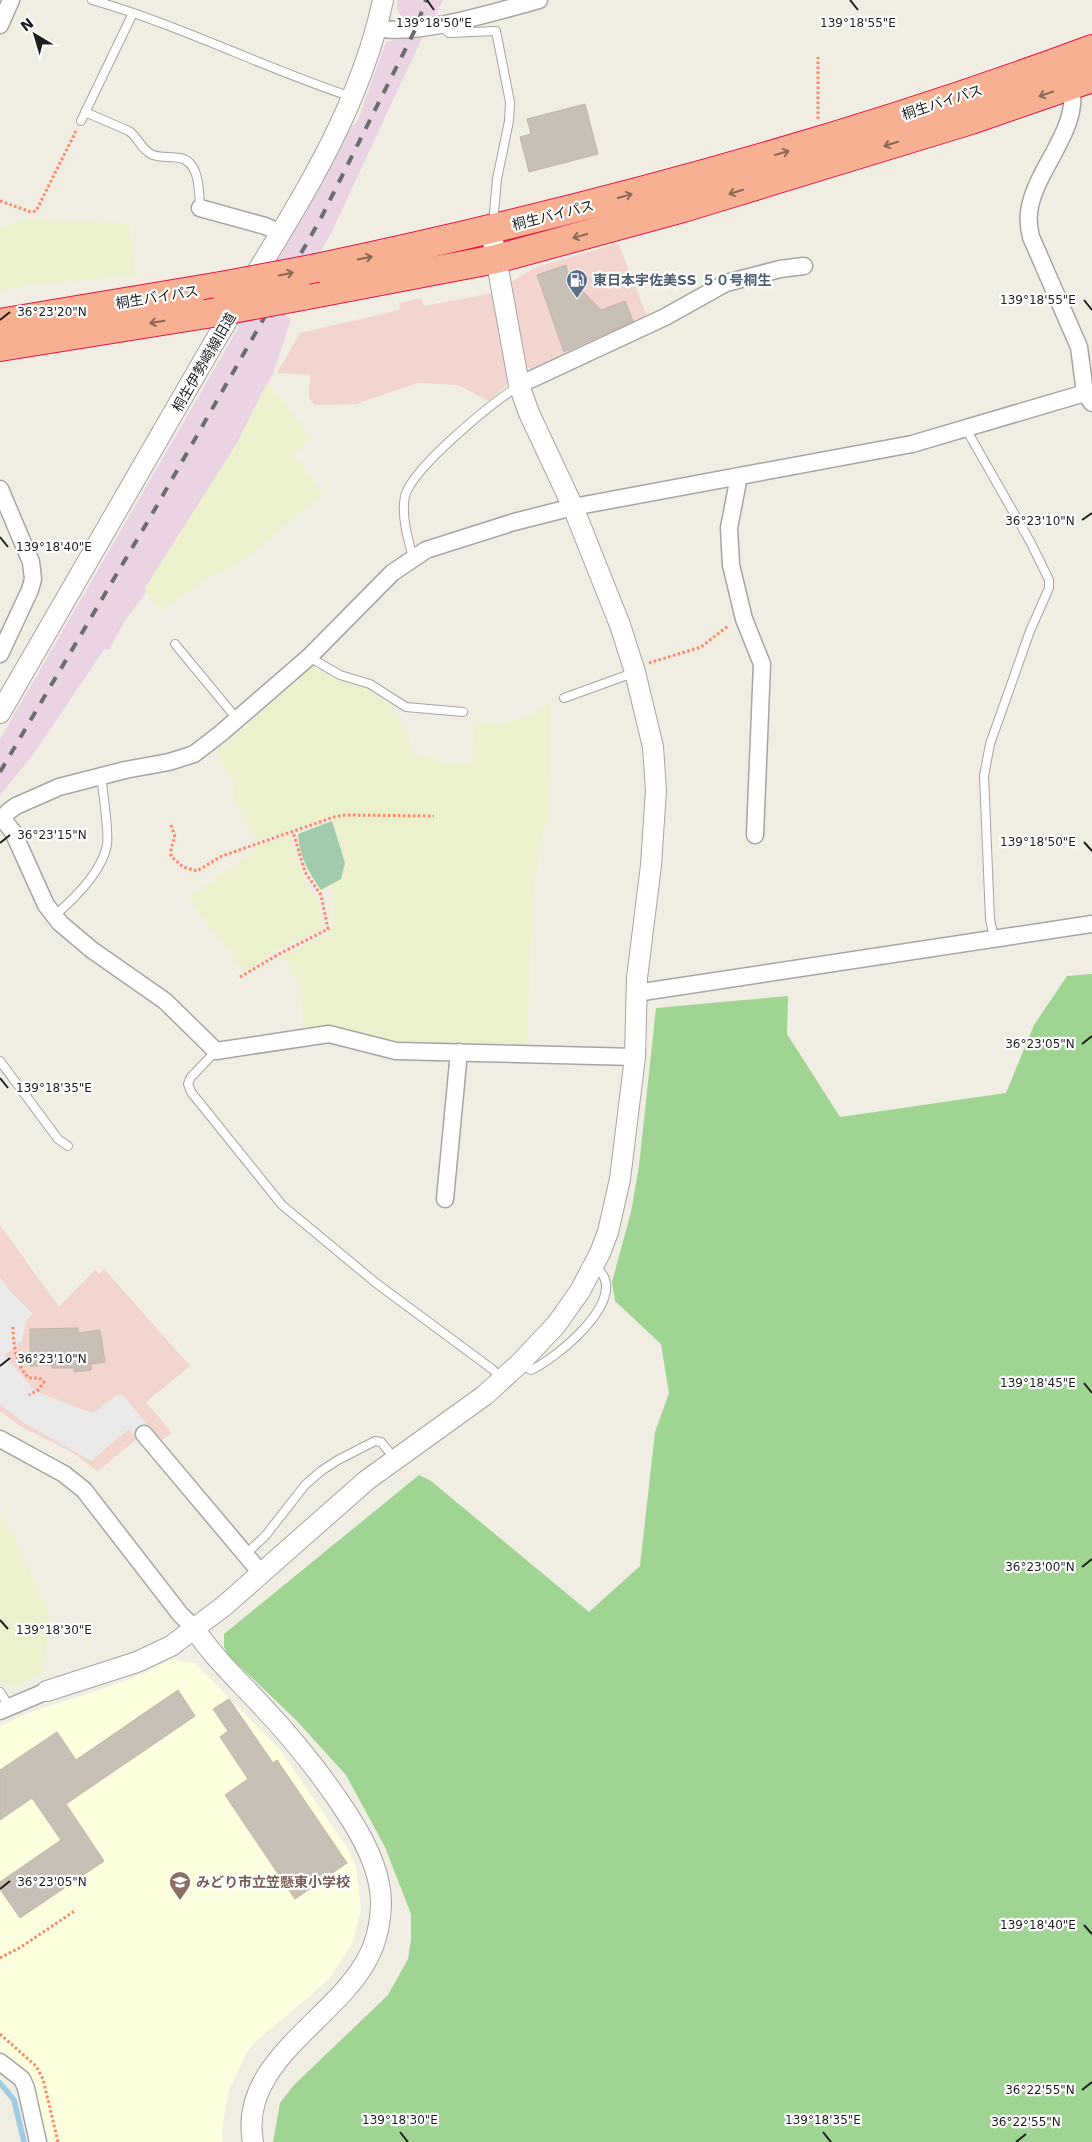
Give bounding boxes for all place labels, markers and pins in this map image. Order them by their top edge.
fuel station icon: 東日本宇佐美SS ５０号桐生 [565,268,589,299]
place label: 東日本宇佐美SS ５０号桐生 [593,272,771,288]
school or university icon: みどり市立笠懸東小学校 [168,1870,192,1901]
place label: みどり市立笠懸東小学校 [196,1874,350,1890]

